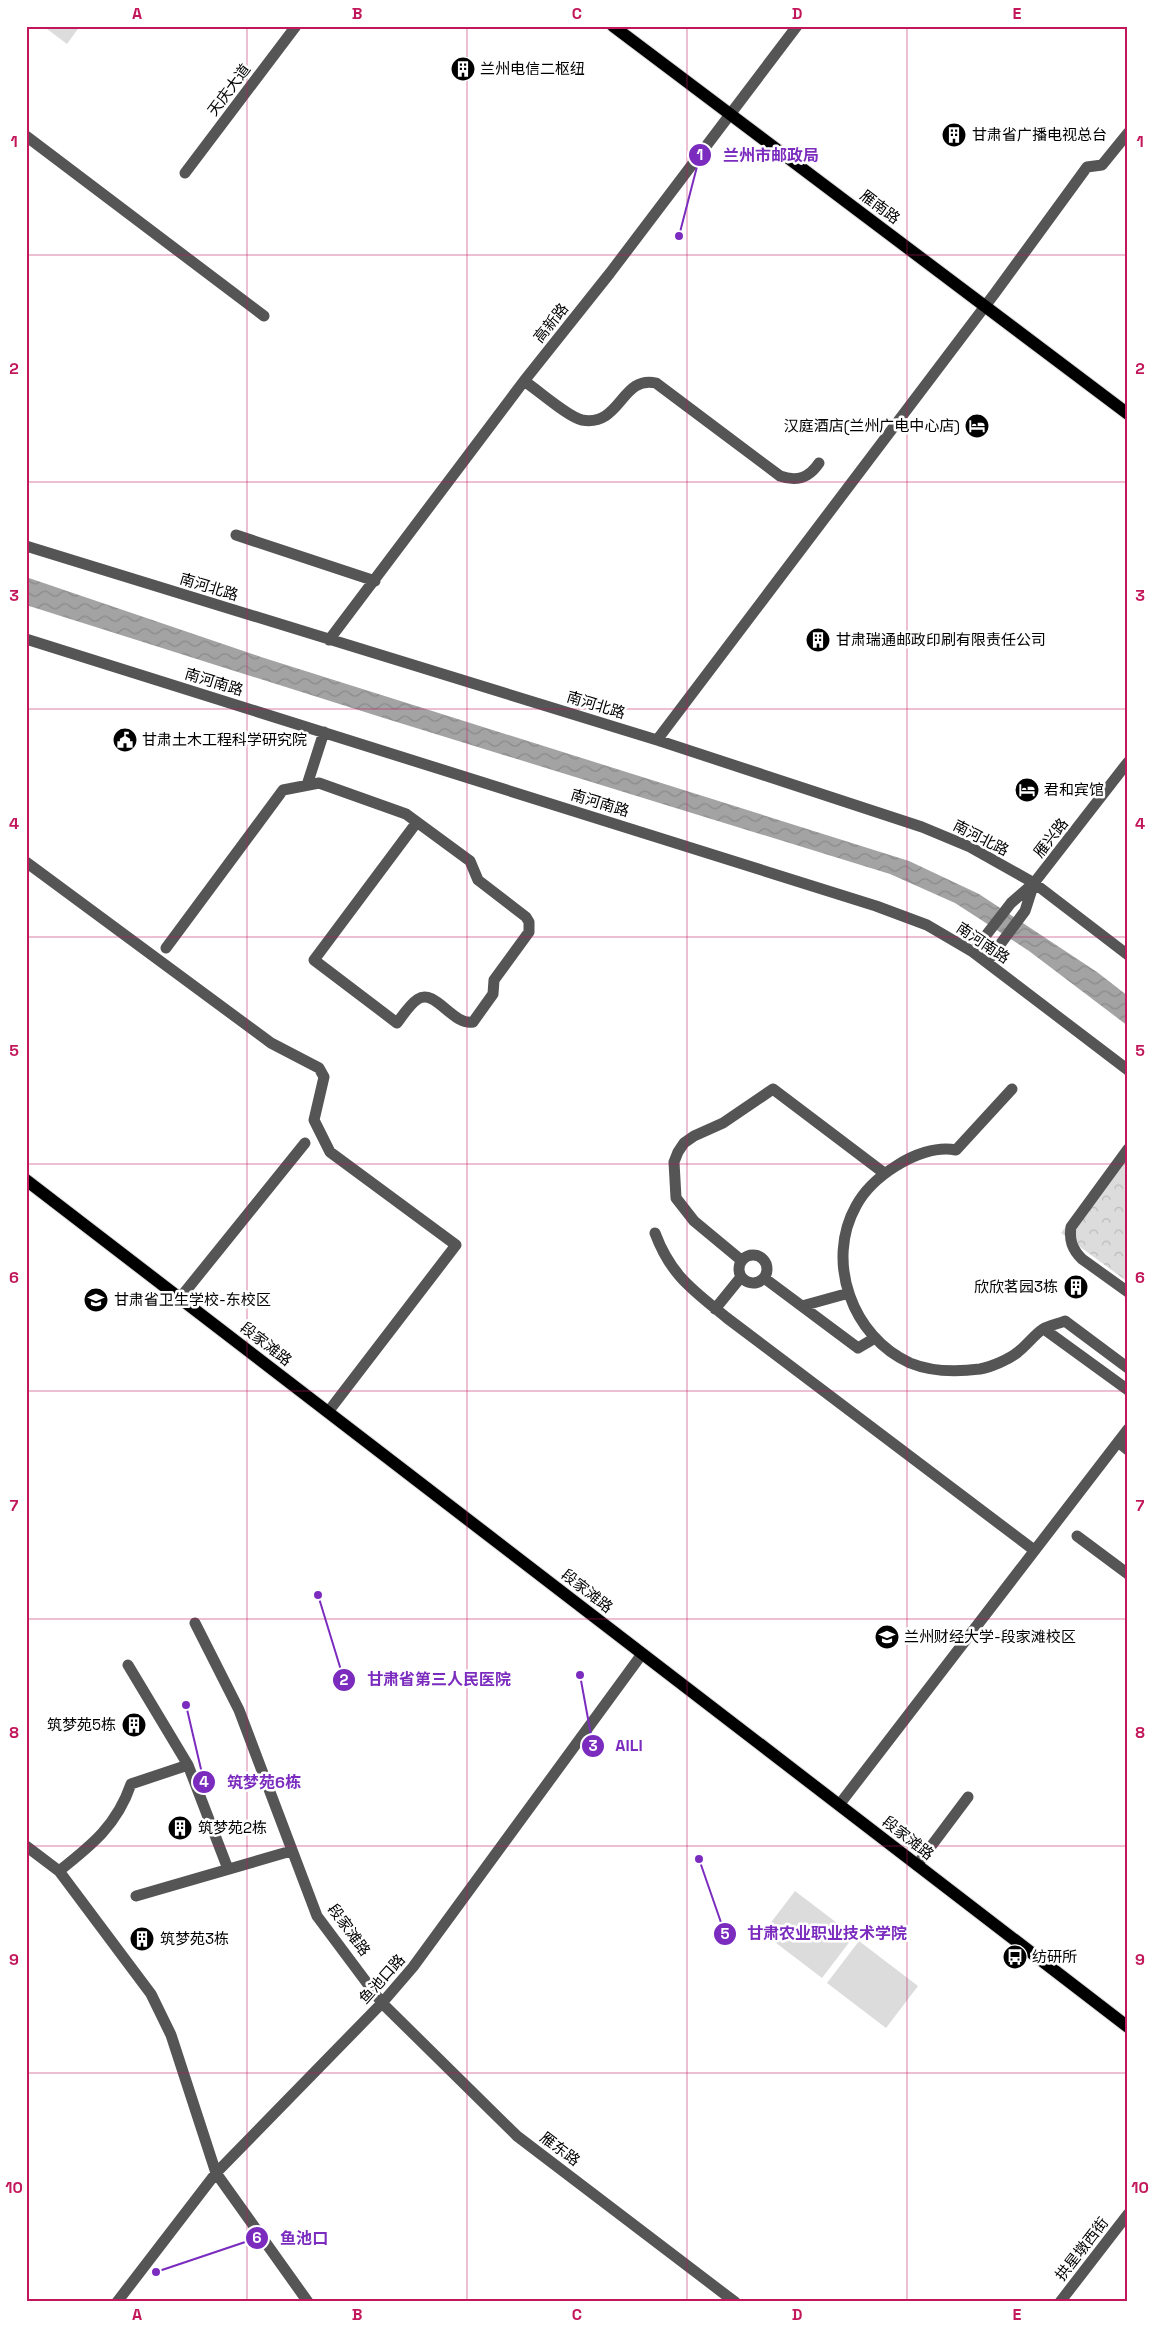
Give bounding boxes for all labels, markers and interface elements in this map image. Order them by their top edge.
text: A [132,3,142,24]
text: B [352,3,362,24]
text: C [572,3,582,24]
text: D [792,3,802,24]
text: E [1013,3,1022,24]
building icon: 兰州电信二枢纽 [450,56,476,82]
place label: 兰州电信二枢纽 [480,59,585,78]
street label: 天庆大道 [203,60,254,119]
building icon: 甘肃省广播电视总台 [941,122,967,148]
place label: 甘肃省广播电视总台 [972,125,1107,144]
text: 1 [10,131,18,152]
text: 1 [1136,131,1144,152]
callout: 兰州市邮政局 [688,140,829,171]
text: 1 [697,145,703,164]
text: 兰州市邮政局 [723,145,819,166]
street label: 雁南路 [857,185,904,228]
street label: 高新路 [529,299,572,346]
text: 2 [9,358,19,379]
text: 2 [1135,358,1145,379]
hotel icon: 汉庭酒店(兰州广电中心店) [964,413,990,439]
place label: 汉庭酒店(兰州广电中心店) [784,416,960,436]
street label: 南河北路 [178,569,241,604]
text: 3 [9,585,19,606]
text: 3 [1135,585,1145,606]
building icon: 甘肃瑞通邮政印刷有限责任公司 [805,627,831,653]
place label: 甘肃瑞通邮政印刷有限责任公司 [836,630,1046,649]
street label: 南河南路 [183,664,246,699]
street label: 南河北路 [565,687,628,722]
public building icon: 甘肃土木工程科学研究院 [112,727,138,753]
place label: 甘肃土木工程科学研究院 [142,730,307,749]
hotel icon: 君和宾馆 [1014,777,1040,803]
place label: 君和宾馆 [1044,780,1104,799]
street label: 南河南路 [569,785,632,820]
text: 4 [9,813,19,834]
text: 4 [1135,813,1145,834]
street label: 雁兴路 [1029,814,1072,861]
street label: 南河北路 [950,815,1012,860]
street label: 南河南路 [953,918,1013,967]
text: 5 [9,1040,19,1061]
text: 5 [1135,1040,1145,1061]
text: 6 [9,1267,19,1288]
text: 6 [1135,1267,1145,1288]
building icon: 欣欣茗园3栋 [1063,1274,1089,1300]
place label: 欣欣茗园3栋 [974,1277,1058,1296]
school or university icon: 甘肃省卫生学校-东校区 [83,1287,109,1313]
place label: 甘肃省卫生学校-东校区 [114,1290,271,1309]
street label: 段家滩路 [237,1318,296,1370]
text: 7 [10,1495,19,1516]
text: 7 [1136,1495,1145,1516]
street label: 段家滩路 [558,1565,617,1617]
school or university icon: 兰州财经大学-段家滩校区 [874,1624,900,1650]
place label: 兰州财经大学-段家滩校区 [904,1627,1076,1646]
callout: 甘肃省第三人民医院 [332,1664,521,1695]
text: 甘肃省第三人民医院 [367,1669,511,1690]
text: 2 [340,1670,349,1689]
building icon: 筑梦苑5栋 [121,1712,147,1738]
place label: 筑梦苑5栋 [47,1715,116,1734]
text: 8 [9,1722,19,1743]
text: 8 [1135,1722,1145,1743]
callout: AILI [580,1730,653,1761]
text: AILI [615,1735,643,1756]
text: 3 [588,1736,598,1755]
callout: 筑梦苑6栋 [192,1767,311,1798]
text: 4 [199,1772,209,1791]
text: 筑梦苑6栋 [227,1772,301,1793]
street label: 段家滩路 [879,1812,938,1864]
building icon: 筑梦苑2栋 [167,1815,193,1841]
place label: 筑梦苑2栋 [198,1818,267,1837]
street label: 段家滩路 [324,1900,375,1960]
callout: 甘肃农业职业技术学院 [712,1918,917,1949]
text: 甘肃农业职业技术学院 [747,1923,907,1944]
text: 5 [720,1924,730,1943]
building icon: 筑梦苑3栋 [129,1926,155,1952]
place label: 筑梦苑3栋 [160,1929,229,1948]
bus stop icon: 纺研所 [1002,1944,1028,1970]
place label: 纺研所 [1032,1947,1077,1966]
text: 9 [9,1949,19,1970]
text: 9 [1135,1949,1145,1970]
street label: 鱼池口路 [354,1950,409,2007]
street label: 雁东路 [537,2127,584,2170]
text: 10 [5,2177,23,2198]
text: 10 [1131,2177,1149,2198]
street label: 拱星墩西街 [1051,2213,1112,2284]
callout: 鱼池口 [245,2222,338,2253]
text: 6 [252,2228,262,2247]
text: 鱼池口 [280,2228,328,2249]
text: A [132,2304,142,2325]
text: B [352,2304,362,2325]
text: C [572,2304,582,2325]
text: D [792,2304,802,2325]
text: E [1013,2304,1022,2325]

